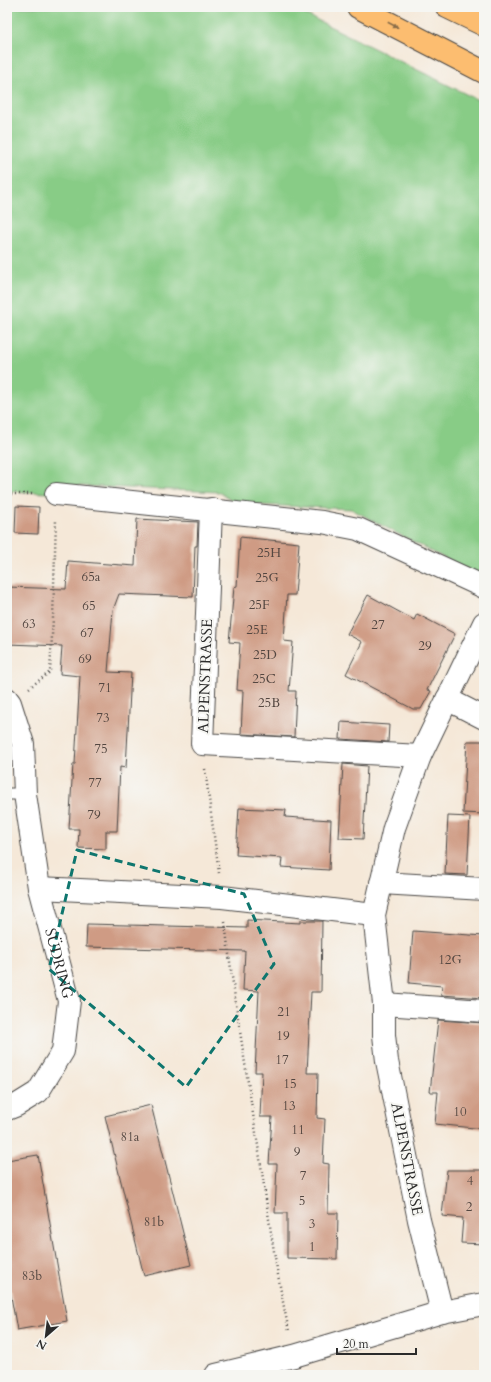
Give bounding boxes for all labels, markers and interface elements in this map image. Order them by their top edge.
one-way arrow [387,21,399,28]
house number: 25H [257,544,281,562]
house number: 65a [82,568,101,586]
house number: 25G [255,569,279,587]
house number: 25F [249,596,269,614]
house number: 65 [82,597,96,615]
house number: 63 [22,615,36,633]
house number: 27 [371,616,385,634]
street label: ALPENSTRASSE [193,618,217,734]
house number: 25E [246,621,268,639]
house number: 67 [80,624,94,642]
house number: 29 [418,637,432,655]
house number: 25D [253,646,277,664]
house number: 69 [78,650,92,668]
house number: 25C [252,670,276,688]
house number: 71 [98,679,112,697]
house number: 25B [258,694,280,712]
house number: 73 [96,709,110,727]
house number: 75 [94,740,108,758]
house number: 77 [88,774,102,792]
house number: 79 [87,806,101,824]
street label: SÜDRING [40,926,78,1001]
house number: 12G [438,951,462,969]
house number: 21 [277,1003,291,1021]
house number: 19 [276,1027,290,1045]
house number: 17 [275,1051,289,1069]
house number: 15 [283,1075,297,1093]
house number: 13 [282,1097,296,1115]
street label: ALPENSTRASSE [386,1101,428,1217]
house number: 10 [453,1103,467,1121]
house number: 11 [291,1121,305,1139]
house number: 81a [121,1128,140,1146]
house number: 9 [294,1143,301,1161]
house number: 7 [300,1167,307,1185]
house number: 4 [467,1172,474,1190]
house number: 5 [299,1192,305,1210]
house number: 2 [466,1198,473,1216]
house number: 81b [144,1213,164,1231]
house number: 3 [309,1215,315,1233]
house number: 1 [309,1238,315,1256]
house number: 83b [22,1267,42,1285]
north arrow [26,1316,66,1356]
scale bar [337,1330,416,1356]
text: N [33,1335,49,1353]
text: 20 m [343,1336,370,1352]

